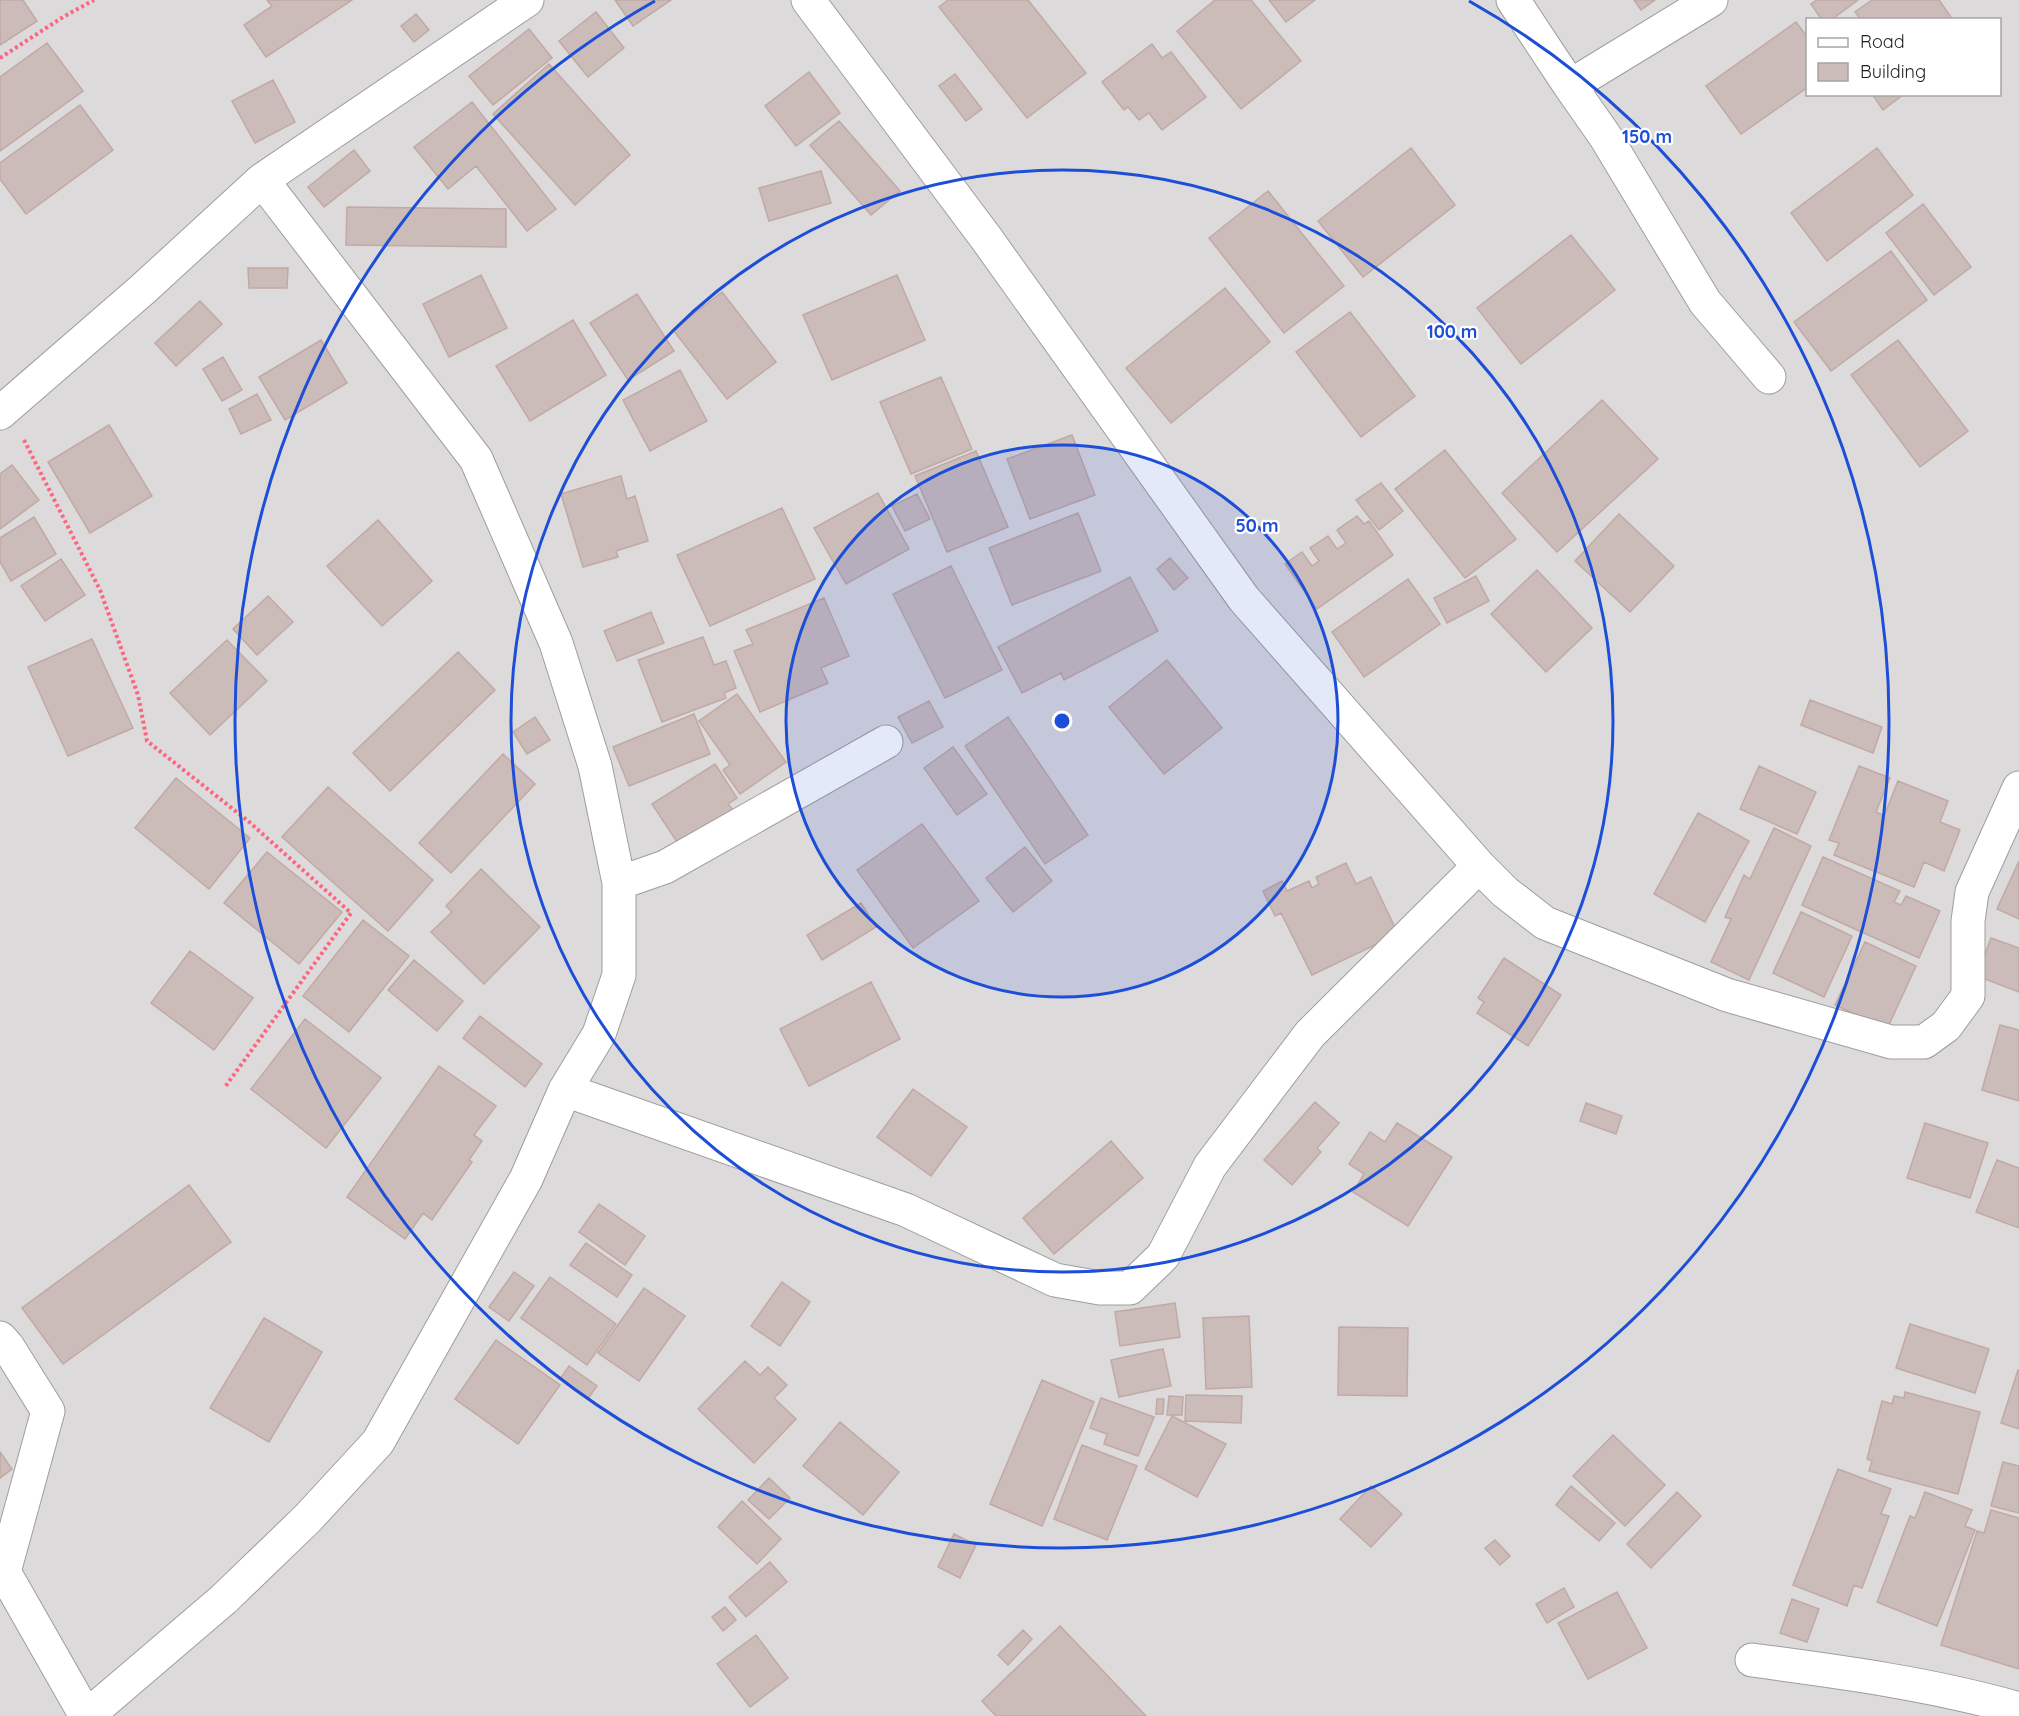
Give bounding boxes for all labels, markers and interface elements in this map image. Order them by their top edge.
legend [1806,18,2001,96]
text: Road [1860,30,1905,53]
text: Building [1860,60,1926,83]
text: 150 m [1622,125,1672,148]
text: 100 m [1427,320,1477,343]
text: 50 m [1235,514,1279,537]
centre of rings [1052,711,1072,731]

